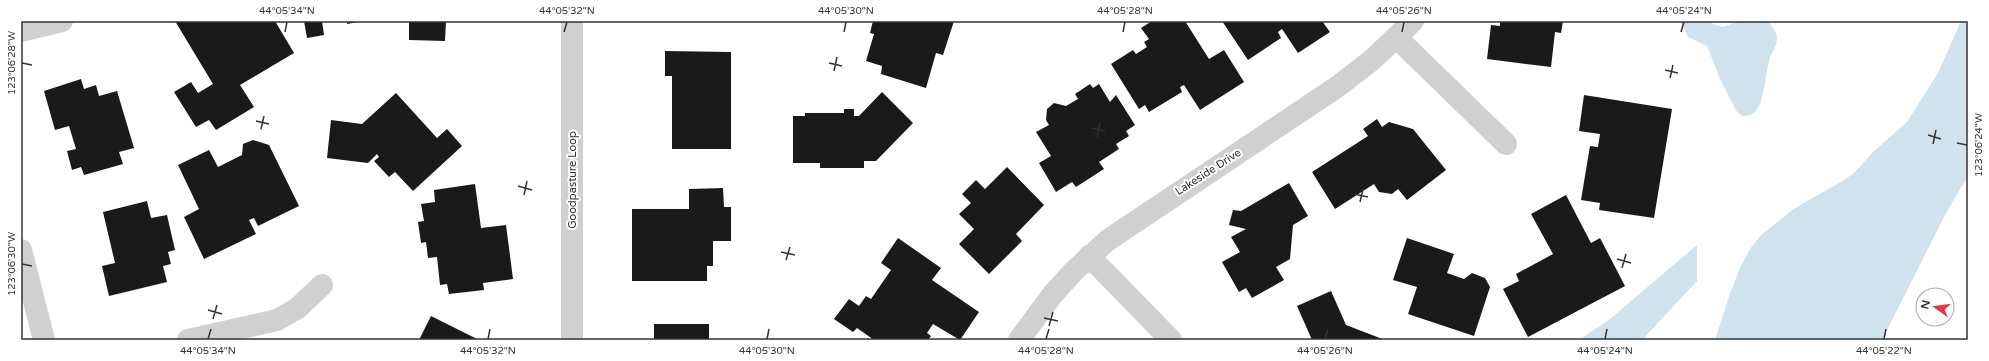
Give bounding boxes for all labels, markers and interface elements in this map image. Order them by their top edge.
text: 44°05'34"N [259,5,315,17]
text: 44°05'32"N [539,5,595,17]
text: 44°05'30"N [818,5,874,17]
text: 44°05'28"N [1097,5,1153,17]
text: 44°05'26"N [1376,5,1432,17]
text: 44°05'24"N [1656,5,1712,17]
text: 123°06'28"W [6,31,18,95]
text: 123°06'24"W [1973,113,1985,177]
street label: Goodpasture Loop [566,131,579,229]
street label: Lakeside Drive [1173,146,1243,198]
text: 123°06'30"W [6,232,18,296]
north arrow [1915,287,1955,327]
text: N [1918,299,1933,311]
text: 44°05'34"N [180,345,236,357]
text: 44°05'32"N [460,345,516,357]
text: 44°05'30"N [739,345,795,357]
text: 44°05'28"N [1018,345,1074,357]
text: 44°05'26"N [1297,345,1353,357]
text: 44°05'24"N [1577,345,1633,357]
text: 44°05'22"N [1856,345,1912,357]

